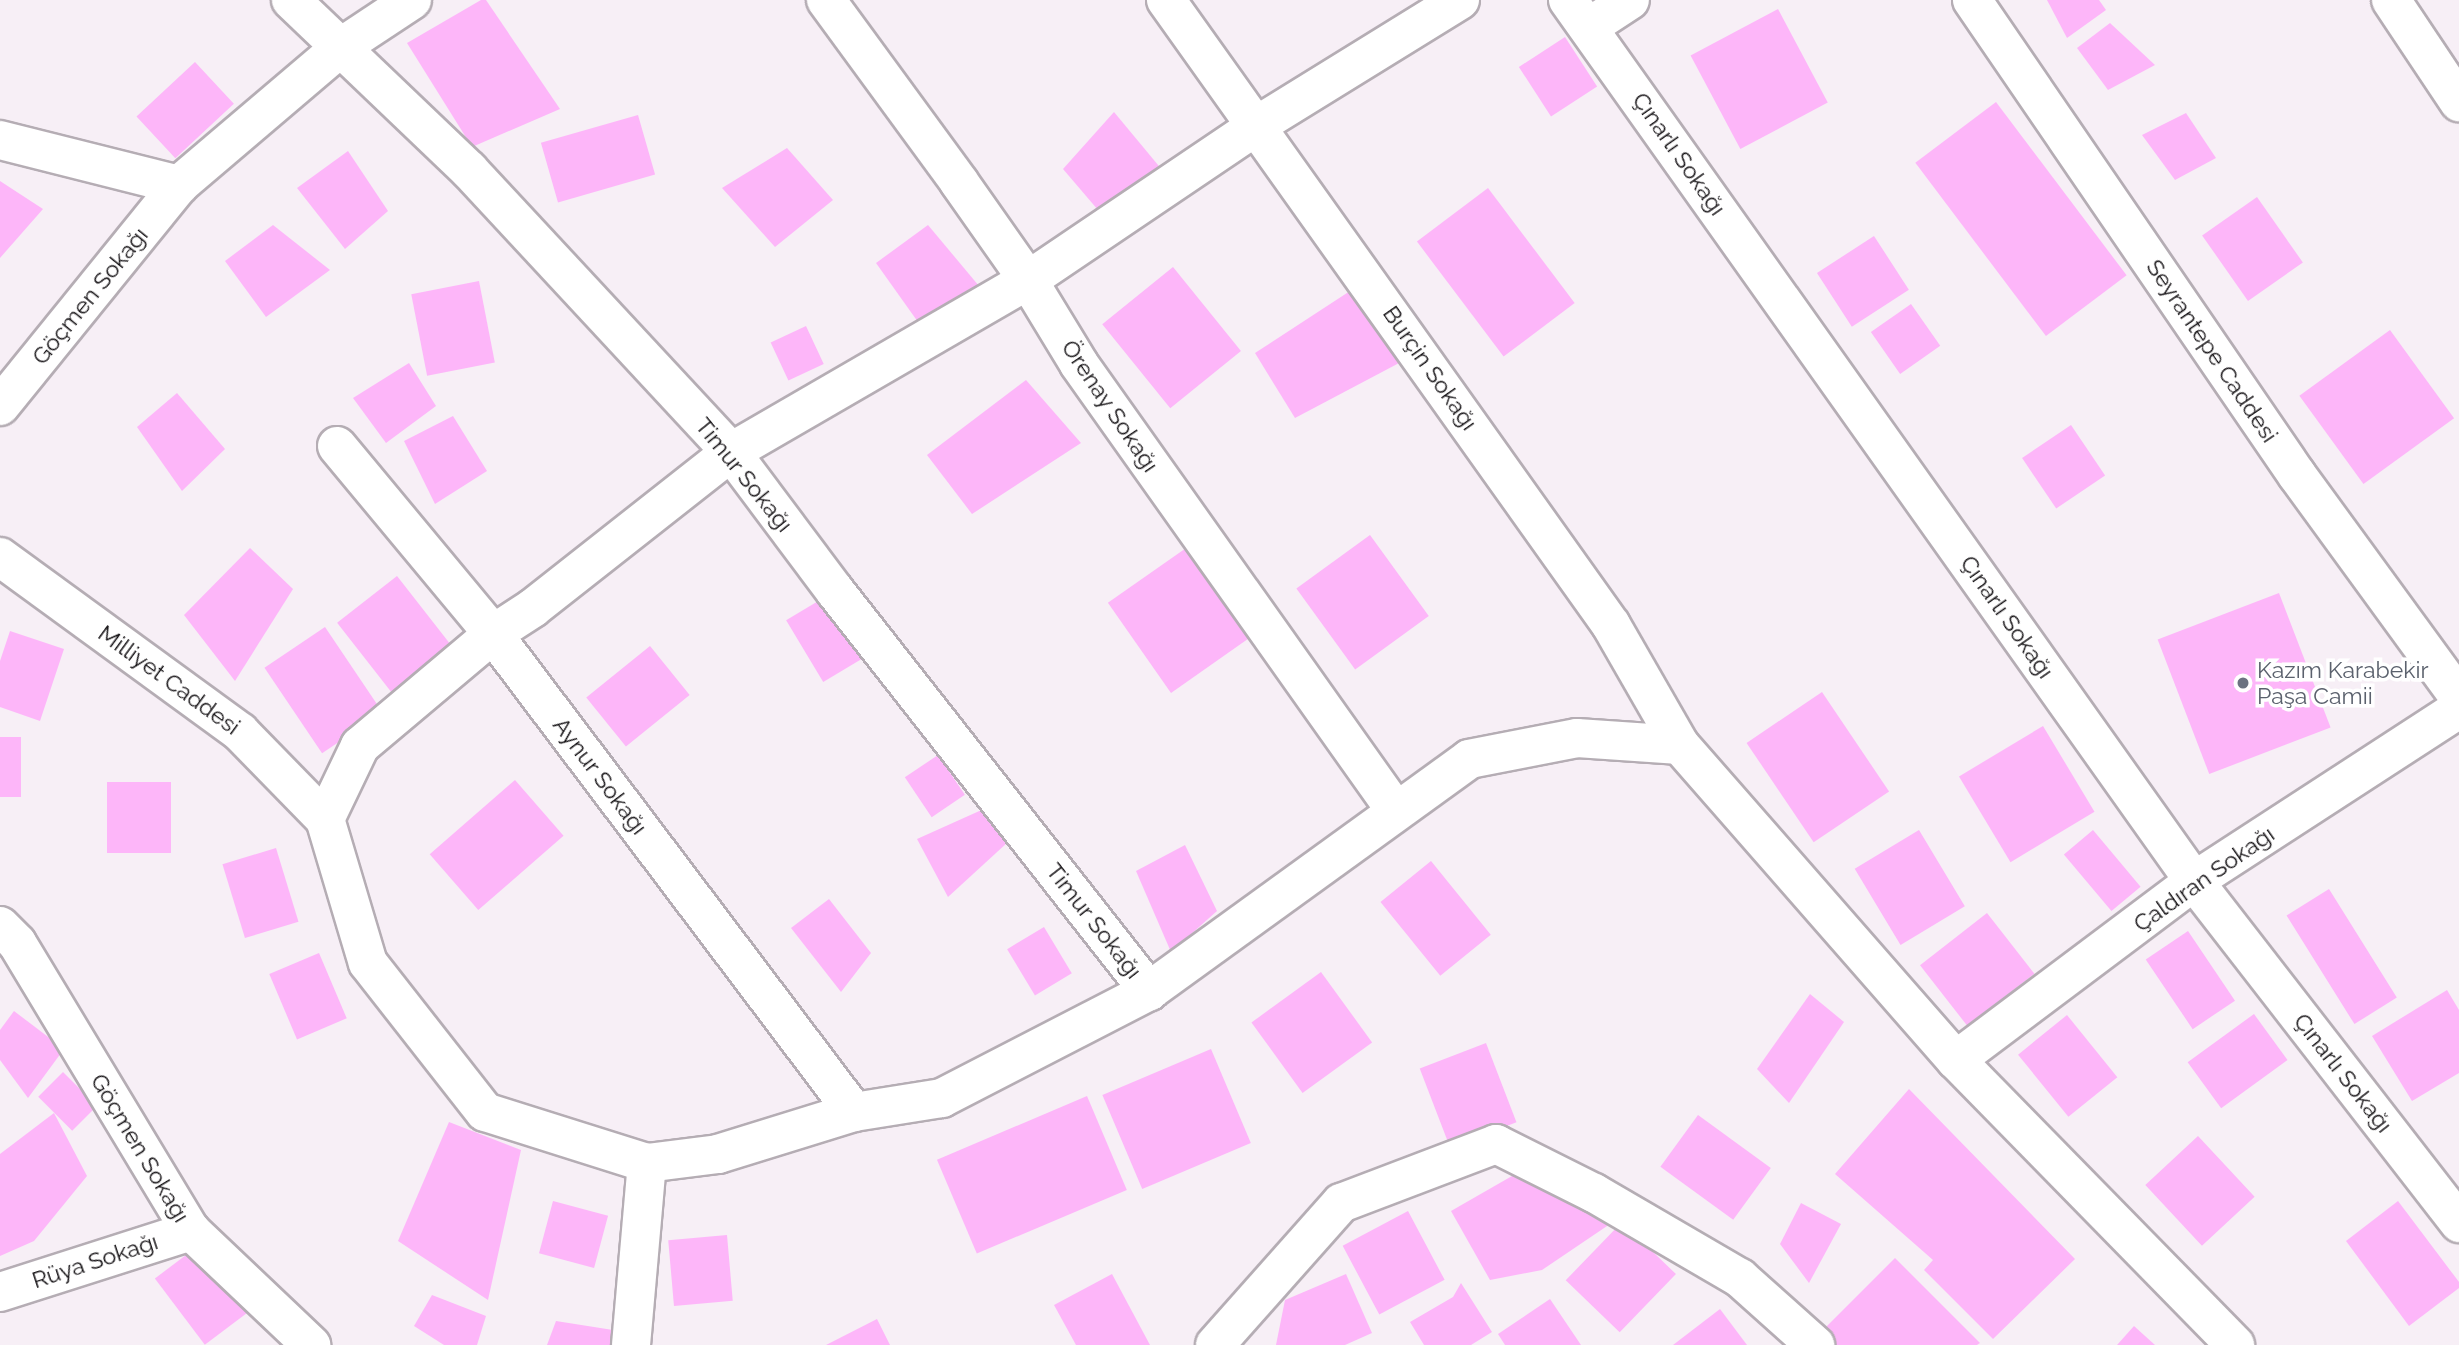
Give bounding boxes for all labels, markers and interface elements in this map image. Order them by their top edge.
street label: Çınarlı Sokağı [1627,87,1731,221]
street label: Göçmen Sokağı [26,222,154,370]
street label: Seyrantepe Caddesi [2141,254,2283,448]
street label: Burçin Sokağı [1377,301,1483,435]
street label: Örenay Sokağı [1056,335,1164,477]
street label: Timur Sokağı [689,412,799,538]
street label: Çınarlı Sokağı [1955,550,2059,684]
street label: Milliyet Caddesi [93,619,245,741]
place label: Kazım Karabekir Paşa Camii [2257,656,2429,710]
marker: Kazım Karabekir Paşa Camii [2235,675,2251,691]
street label: Aynur Sokağı [547,712,653,840]
street label: Çaldıran Sokağı [2128,820,2280,938]
street label: Timur Sokağı [1040,858,1148,984]
street label: Çınarlı Sokağı [2288,1008,2398,1138]
street label: Göçmen Sokağı [85,1069,195,1227]
street label: Rüya Sokağı [29,1228,161,1294]

